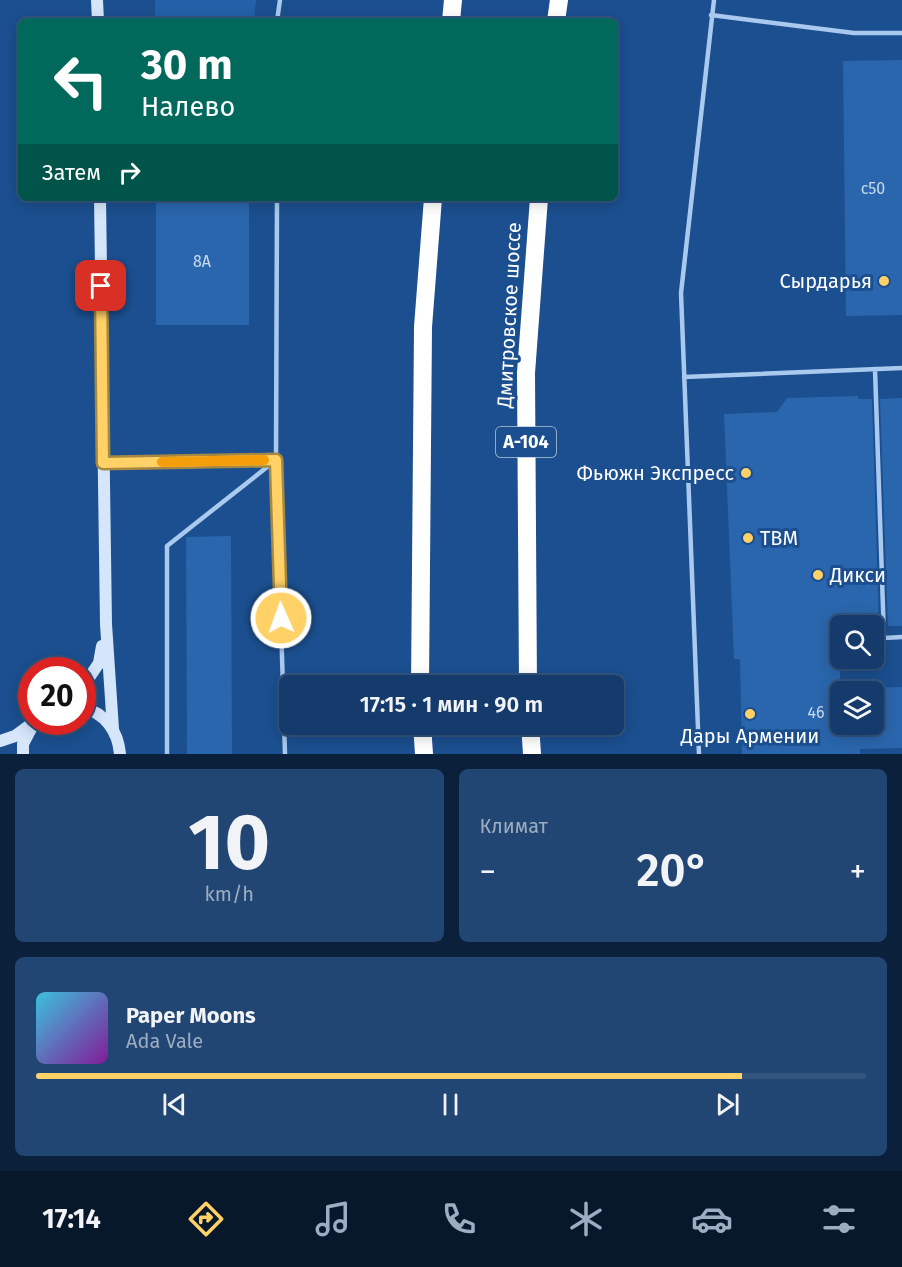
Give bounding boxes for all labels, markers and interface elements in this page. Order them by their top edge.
text: 30 m [141,40,233,90]
icon: left [42,42,120,120]
text: Налево [141,91,235,123]
icon: right [113,156,146,189]
text: Затем [42,159,101,186]
house number: с50 [861,179,885,198]
street label: Дмитровское шоссе [492,222,526,409]
house number: 8А [193,252,212,271]
pin [75,260,126,311]
icon: arrive [84,269,117,302]
place label: Сырдарья [780,269,872,293]
marker: Сырдарья [877,274,891,288]
road number: А-104 [496,427,556,457]
place label: Фьюжн Экспресс [576,461,734,485]
marker: Фьюжн Экспресс [739,466,753,480]
place label: ТВМ [760,526,798,550]
marker: ТВМ [741,531,755,545]
place label: Дикси [829,563,886,587]
marker: Дикси [811,568,825,582]
position arrow [249,586,313,650]
map controls [830,615,884,735]
button: search [830,615,884,669]
speed limit sign: 20 [18,657,96,735]
button: layers [830,681,884,735]
text: 17:15 · 1 мин · 90 m [360,691,543,718]
house number: 46 [807,703,825,722]
marker: Дары Армении [743,707,757,721]
place label: Дары Армении [680,724,819,748]
text: 10 [188,796,270,890]
text: Климат [480,814,548,838]
text: 20° [636,844,709,898]
text: − [480,852,496,892]
text: + [850,852,866,892]
text: km/h [205,882,254,906]
text: Paper Moons [126,1002,256,1029]
text: Ada Vale [126,1029,203,1053]
icon: previous [158,1088,191,1121]
icon: pause [434,1088,467,1121]
icon: next [711,1088,744,1121]
icon: directions [185,1198,227,1240]
icon: music [312,1198,354,1240]
icon: phone [438,1198,480,1240]
icon: climate [565,1198,607,1240]
icon: car [691,1198,733,1240]
icon: filters [818,1198,860,1240]
text: 17:14 [42,1203,101,1235]

